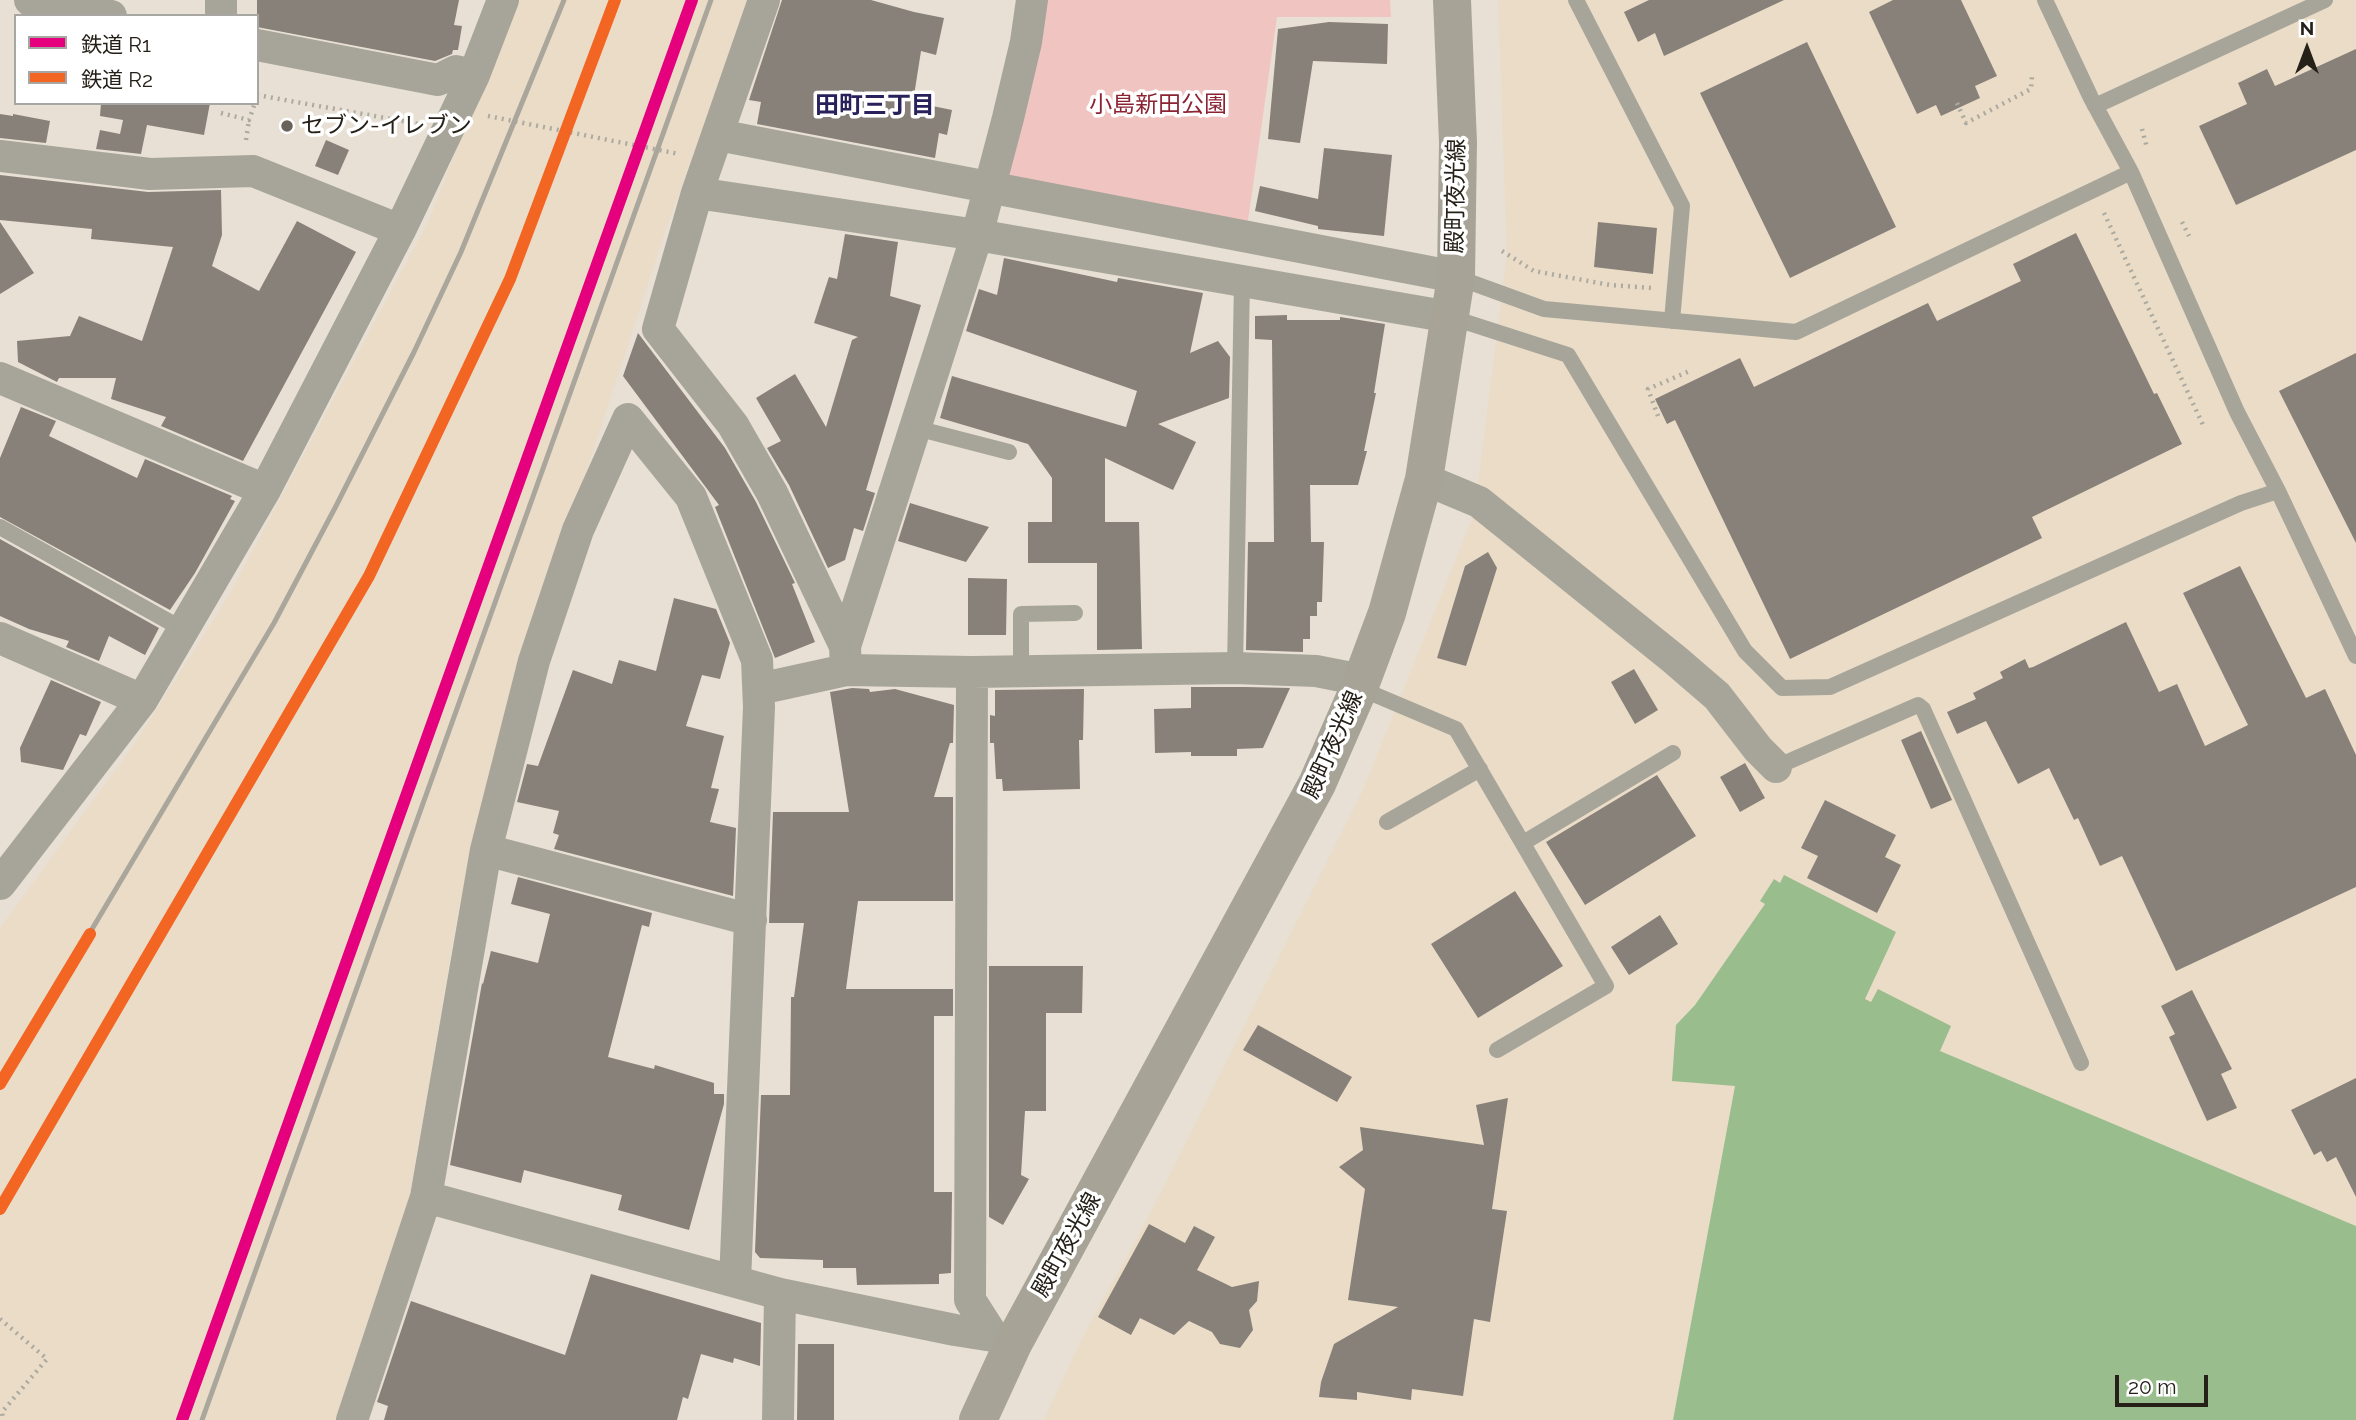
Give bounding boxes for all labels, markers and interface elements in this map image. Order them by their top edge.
legend [14,14,259,105]
north arrow [2272,14,2342,84]
text: N [2300,17,2314,39]
text: 鉄道 R1 [81,32,151,57]
text: 鉄道 R2 [81,67,153,92]
park label: 小島新田公園 [1089,91,1227,119]
district label: 田町三丁目 [815,92,935,120]
place label: セブン-イレブン [301,112,472,140]
marker: セブン-イレブン [279,118,295,134]
street label: 殿町夜光線 [1441,138,1471,254]
street label: 殿町夜光線 [1297,687,1369,803]
street label: 殿町夜光線 [1027,1188,1107,1302]
scale bar [2118,1360,2211,1404]
text: 20 m [2128,1374,2176,1399]

